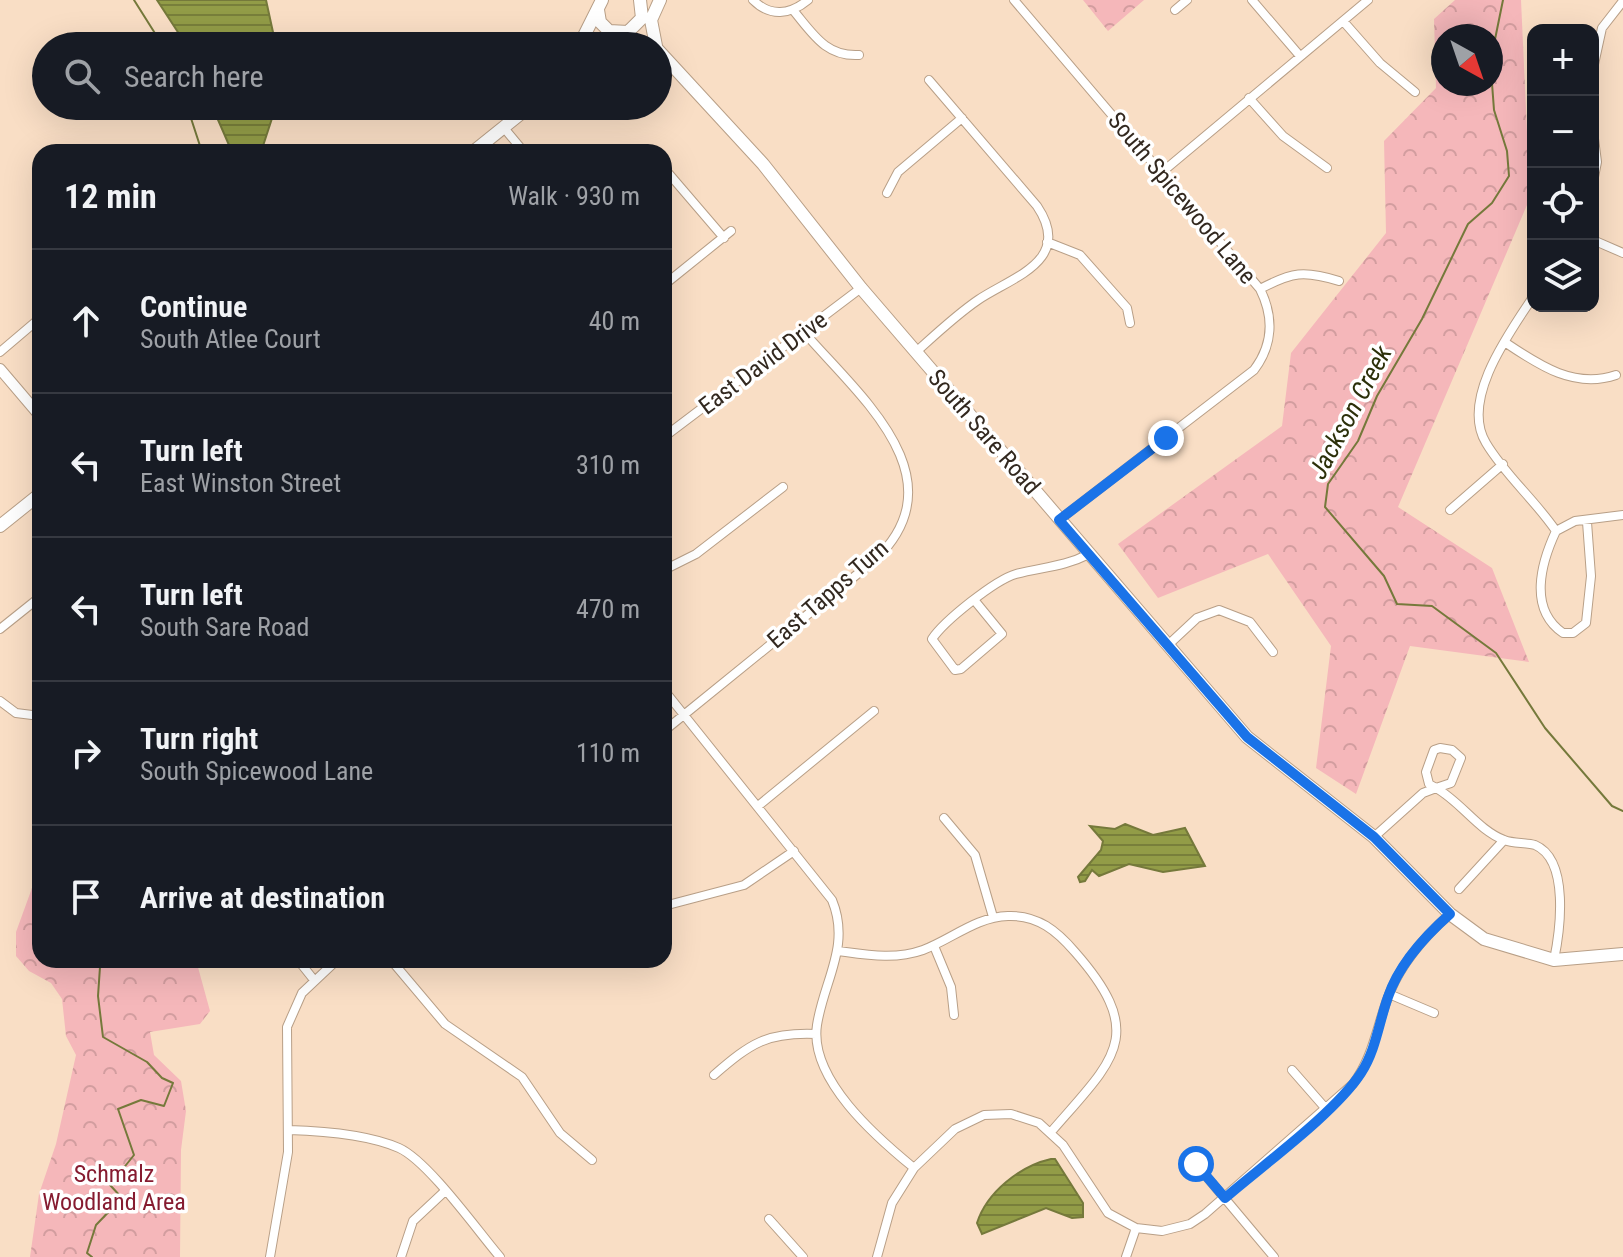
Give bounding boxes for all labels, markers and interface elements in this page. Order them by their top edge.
north arrow [1431,24,1503,96]
map controls [1527,24,1599,312]
button: + [1527,24,1599,96]
search box [32,32,672,120]
icon: search [60,54,104,98]
text: Search here [124,59,264,94]
button: − [1527,96,1599,168]
street label: South Spicewood Lane [1102,107,1262,289]
button: locate [1527,168,1599,240]
text: 12 min [64,176,157,216]
text: Walk · 930 m [508,181,640,211]
button: layers [1527,240,1599,312]
text: Continue [140,289,247,324]
icon: ahead [64,299,108,343]
text: 40 m [589,306,640,336]
street label: East David Drive [693,306,833,420]
text: South Atlee Court [140,324,321,354]
water label: Jackson Creek [1302,340,1398,484]
street label: South Sare Road [922,364,1046,500]
route end [1148,420,1184,456]
text: Turn left [140,433,243,468]
icon: left [64,443,108,487]
text: 310 m [576,450,640,480]
text: East Winston Street [140,468,341,498]
street label: East Tapps Turn [762,534,894,654]
text: Turn left [140,577,243,612]
icon: left [64,587,108,631]
text: 470 m [576,594,640,624]
text: South Sare Road [140,612,309,642]
text: Turn right [140,721,258,756]
icon: right [64,731,108,775]
text: 110 m [576,738,640,768]
text: South Spicewood Lane [140,756,373,786]
icon: arrive [64,875,108,919]
text: Arrive at destination [140,880,385,915]
route start [1178,1146,1214,1182]
park label: Schmalz Woodland Area [42,1160,186,1216]

